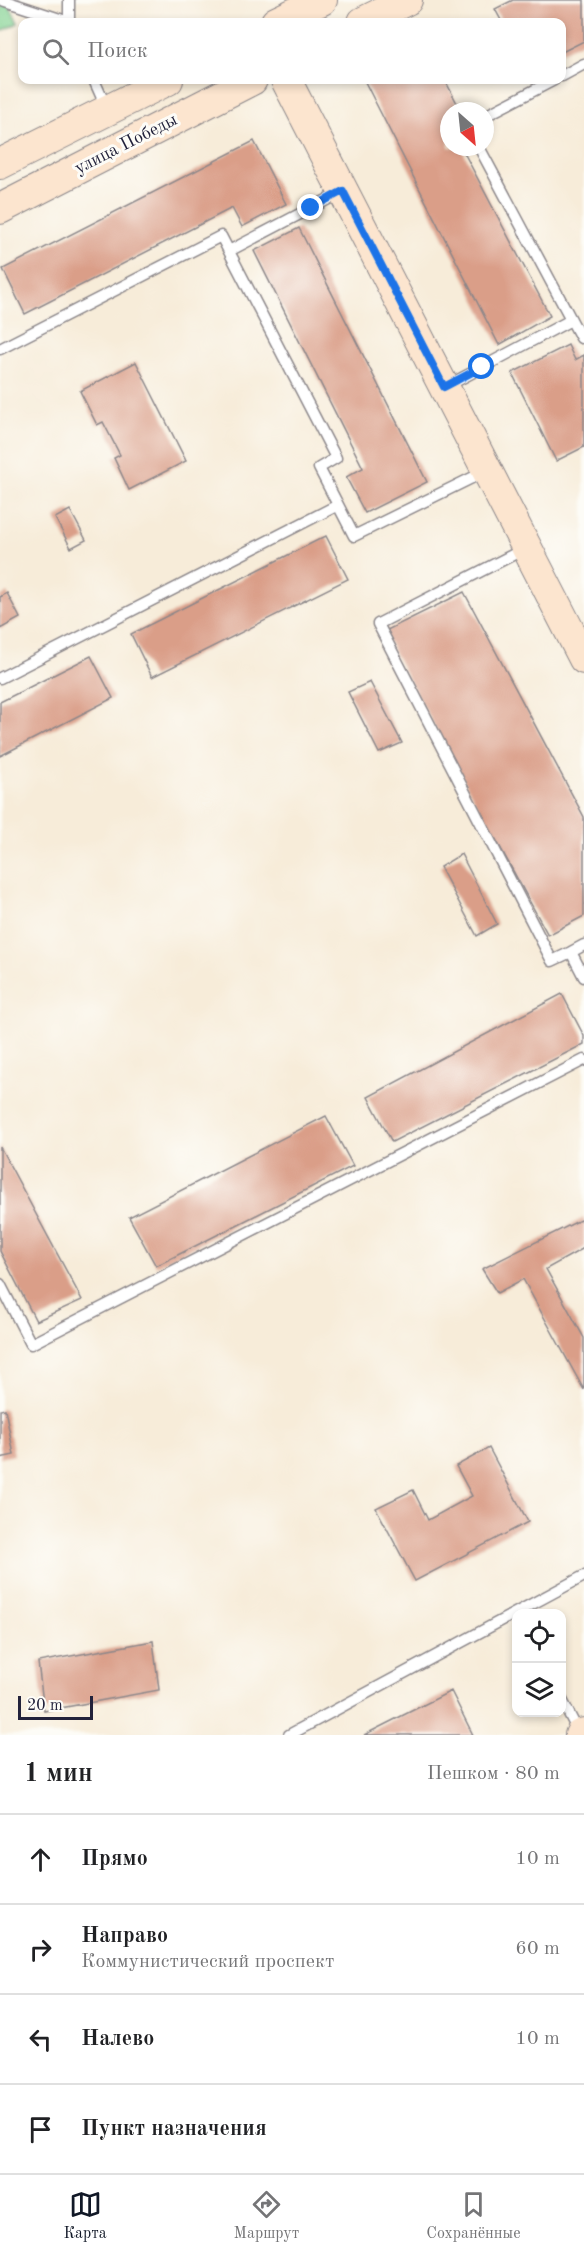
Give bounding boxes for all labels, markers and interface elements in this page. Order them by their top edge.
search box [18,18,566,84]
icon: search [39,35,72,68]
text: Поиск [87,40,148,62]
north arrow [440,102,494,156]
street label: улица Победы [72,110,180,177]
route end [297,194,323,220]
route start [468,353,494,379]
map controls [512,1609,566,1717]
button: locate [512,1609,566,1663]
button: layers [512,1663,566,1717]
scale bar [18,1693,93,1720]
text: 20 m [27,1698,63,1714]
text: 1 мин [24,1761,93,1787]
text: Пешком · 80 m [427,1764,560,1784]
icon: ahead [24,1843,57,1876]
text: Прямо [81,1848,148,1870]
text: 10 m [515,1849,560,1869]
text: Направо [81,1925,168,1947]
icon: right [24,1933,57,1966]
text: 60 m [515,1939,560,1959]
text: Коммунистический проспект [81,1952,334,1972]
icon: left [24,2023,57,2056]
text: Налево [81,2028,154,2050]
text: 10 m [515,2029,560,2049]
icon: arrive [24,2113,57,2146]
text: Пункт назначения [81,2118,267,2140]
tab: Карта [63,2188,107,2244]
tab: Маршрут [234,2188,299,2244]
tab: Сохранённые [426,2188,521,2244]

